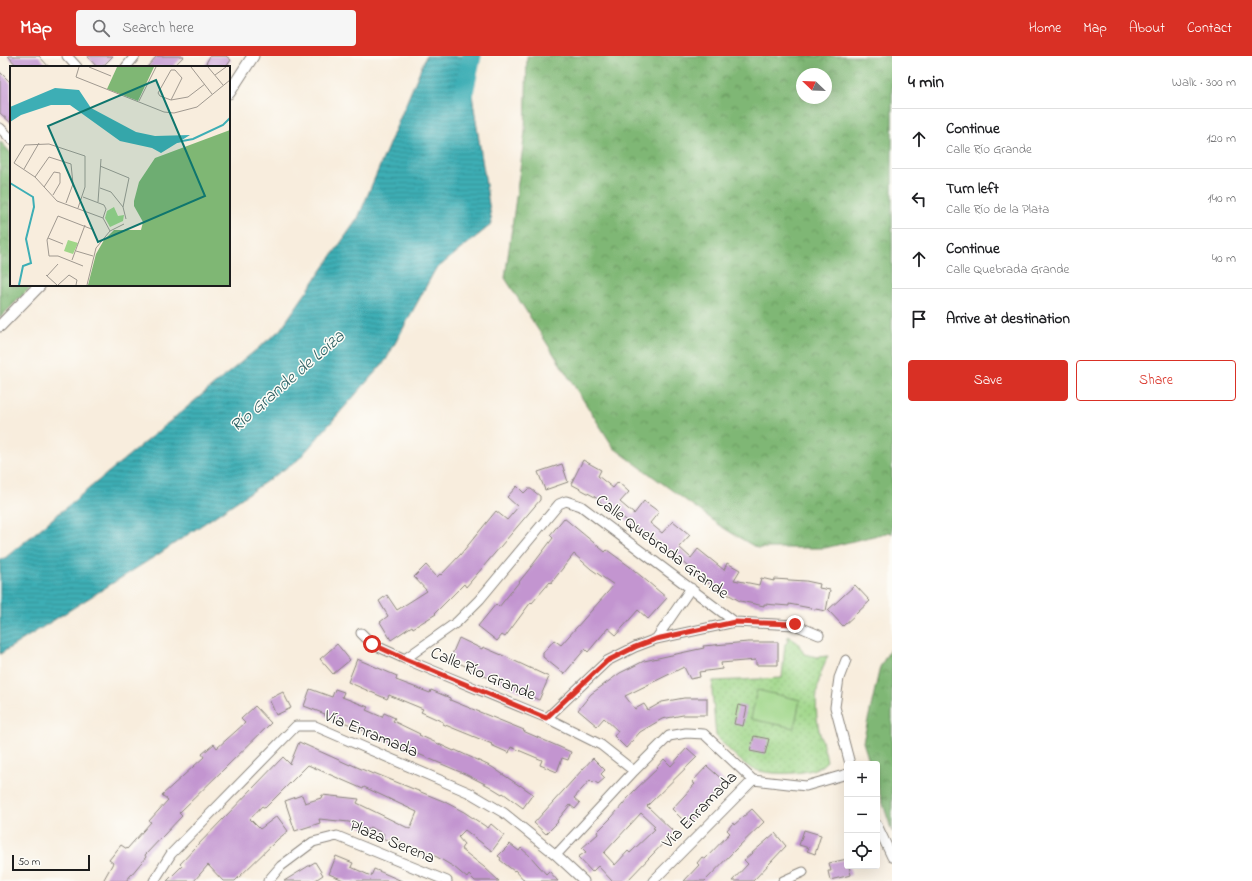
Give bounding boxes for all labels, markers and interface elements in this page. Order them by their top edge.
search box [76,10,356,46]
text: Map [20,15,52,42]
icon: search [90,17,112,39]
text: Search here [122,17,194,39]
text: Home [1029,18,1061,39]
text: Map [1083,18,1107,39]
text: About [1129,18,1165,39]
text: Contact [1187,18,1232,39]
inset map [10,66,230,286]
north arrow [796,68,832,104]
text: 4 min [908,70,944,95]
text: Walk · 300 m [1172,73,1236,92]
text: Continue [946,118,1000,140]
icon: ahead [908,128,930,150]
text: 120 m [1206,129,1236,148]
text: Calle Río Grande [946,140,1032,159]
text: Turn left [946,178,999,200]
icon: left [908,188,930,210]
text: 140 m [1208,189,1236,208]
text: Calle Río de la Plata [946,200,1049,219]
text: Continue [946,238,1000,260]
icon: ahead [908,248,930,270]
text: 40 m [1212,249,1236,268]
text: Calle Quebrada Grande [946,260,1069,279]
icon: arrive [908,308,930,330]
text: Arrive at destination [946,308,1070,330]
water label: Río Grande de Loíza [225,325,351,439]
button: Save [908,360,1068,401]
button: Share [1076,360,1236,401]
street label: Calle Quebrada Grande [590,488,734,606]
route end [786,615,804,633]
route start [363,635,381,653]
street label: Calle Río Grande [426,641,540,708]
street label: Vía Enramada [319,703,422,764]
map controls [844,761,880,869]
button: + [844,761,880,797]
street label: Vía Enramada [656,766,744,855]
button: − [844,797,880,833]
street label: Plaza Serena [345,813,439,871]
button: locate [844,833,880,869]
scale bar [12,853,90,872]
text: 50 m [18,854,40,870]

